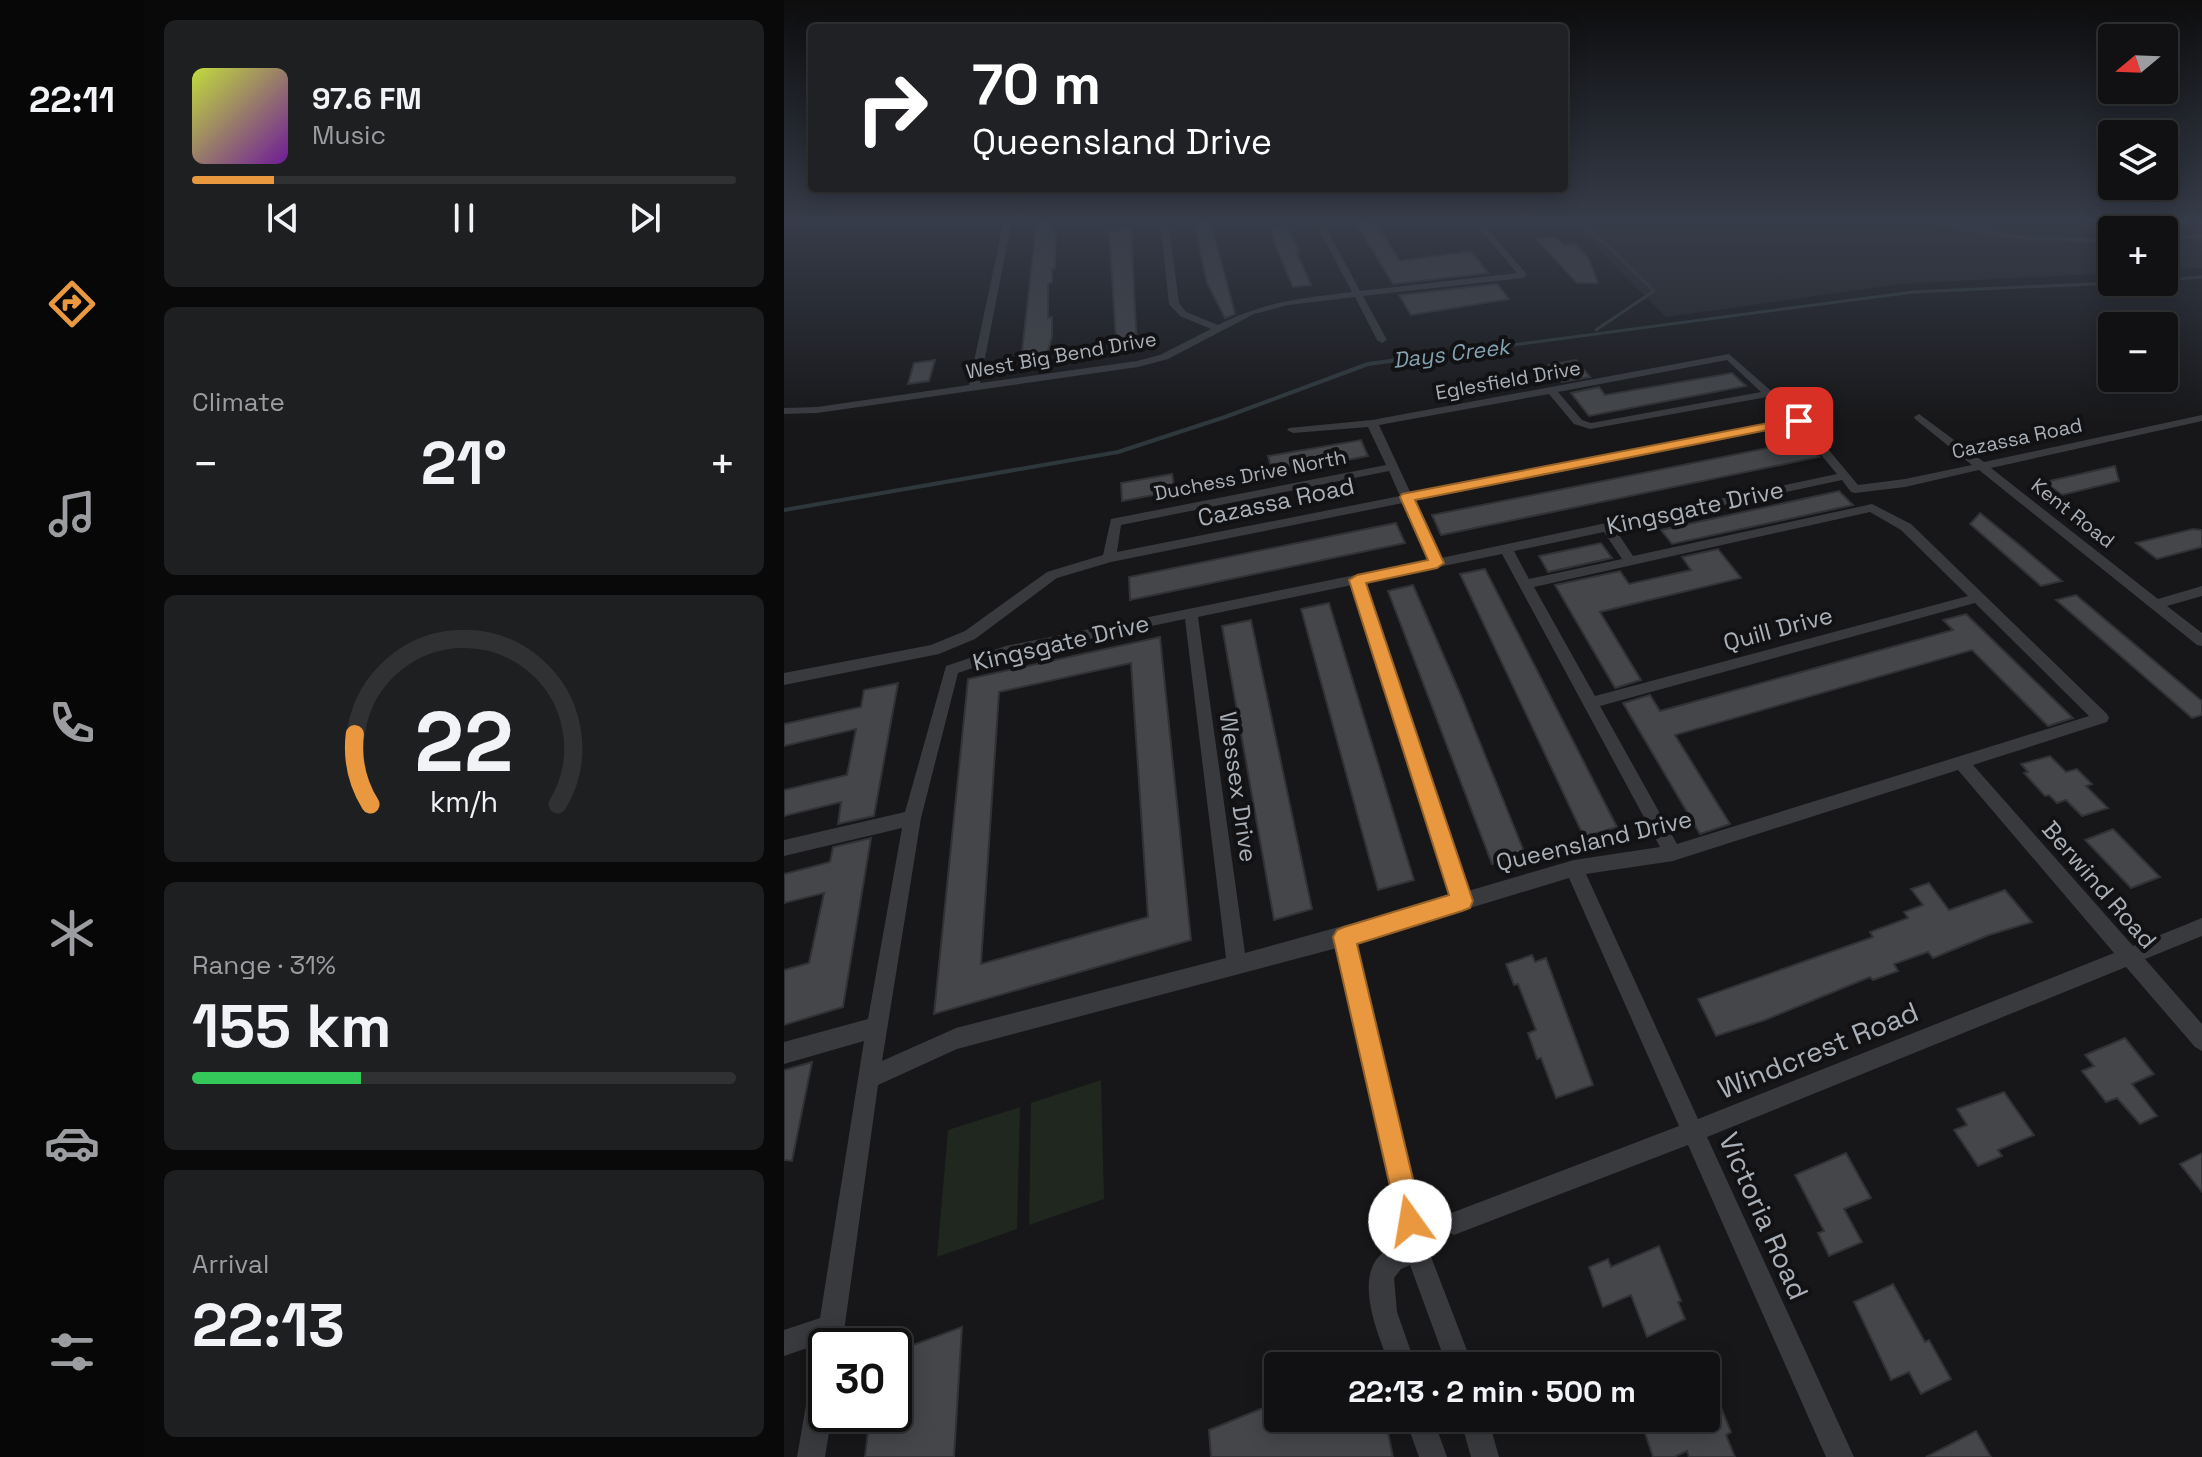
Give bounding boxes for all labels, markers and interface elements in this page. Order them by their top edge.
north arrow [2098,24,2178,104]
map controls [2098,24,2178,392]
text: 70 m [972,49,1101,120]
icon: right [840,56,944,160]
text: 22:11 [29,77,115,123]
text: 97.6 FM [312,79,422,118]
text: Music [312,118,386,152]
text: Queensland Drive [972,119,1272,165]
button: layers [2098,120,2178,200]
icon: previous [261,196,305,240]
icon: pause [442,196,486,240]
icon: next [623,196,667,240]
button: + [2098,216,2178,296]
icon: directions [44,276,100,332]
button: − [2098,312,2178,392]
street label: West Big Bend Drive [964,325,1158,385]
water label: Days Creek [1391,332,1513,374]
street label: Eglesfield Drive [1433,354,1583,406]
text: Climate [192,385,285,419]
pin [1765,387,1833,455]
icon: arrive [1777,399,1821,443]
street label: Cazassa Road [1949,411,2085,465]
text: 21° [421,425,507,502]
text: − [192,436,219,492]
text: + [709,436,736,492]
street label: Duchess Drive North [1152,444,1348,506]
street label: Cazassa Road [1195,470,1357,533]
street label: Kent Road [2026,472,2120,554]
street label: Kingsgate Drive [1604,474,1786,541]
icon: music [44,486,100,542]
street label: Quill Drive [1720,599,1836,658]
street label: Kingsgate Drive [970,607,1152,678]
text: 22 [415,688,513,794]
icon: phone [44,695,100,751]
street label: Wessex Drive [1213,710,1264,864]
text: km/h [430,784,498,820]
street label: Queensland Drive [1493,803,1695,878]
street label: Berwind Road [2035,814,2163,955]
icon: climate [44,905,100,961]
text: Range · 31% [192,948,336,982]
text: 155 km [192,988,391,1065]
street label: Windcrest Road [1712,993,1924,1107]
icon: car [44,1115,100,1171]
street label: Victoria Road [1711,1127,1817,1305]
position arrow [1368,1179,1452,1263]
text: Arrival [192,1247,269,1281]
text: 22:13 [192,1287,345,1364]
icon: filters [44,1324,100,1380]
speed limit sign: 30 [808,1328,912,1432]
text: 22:13 · 2 min · 500 m [1348,1372,1636,1411]

